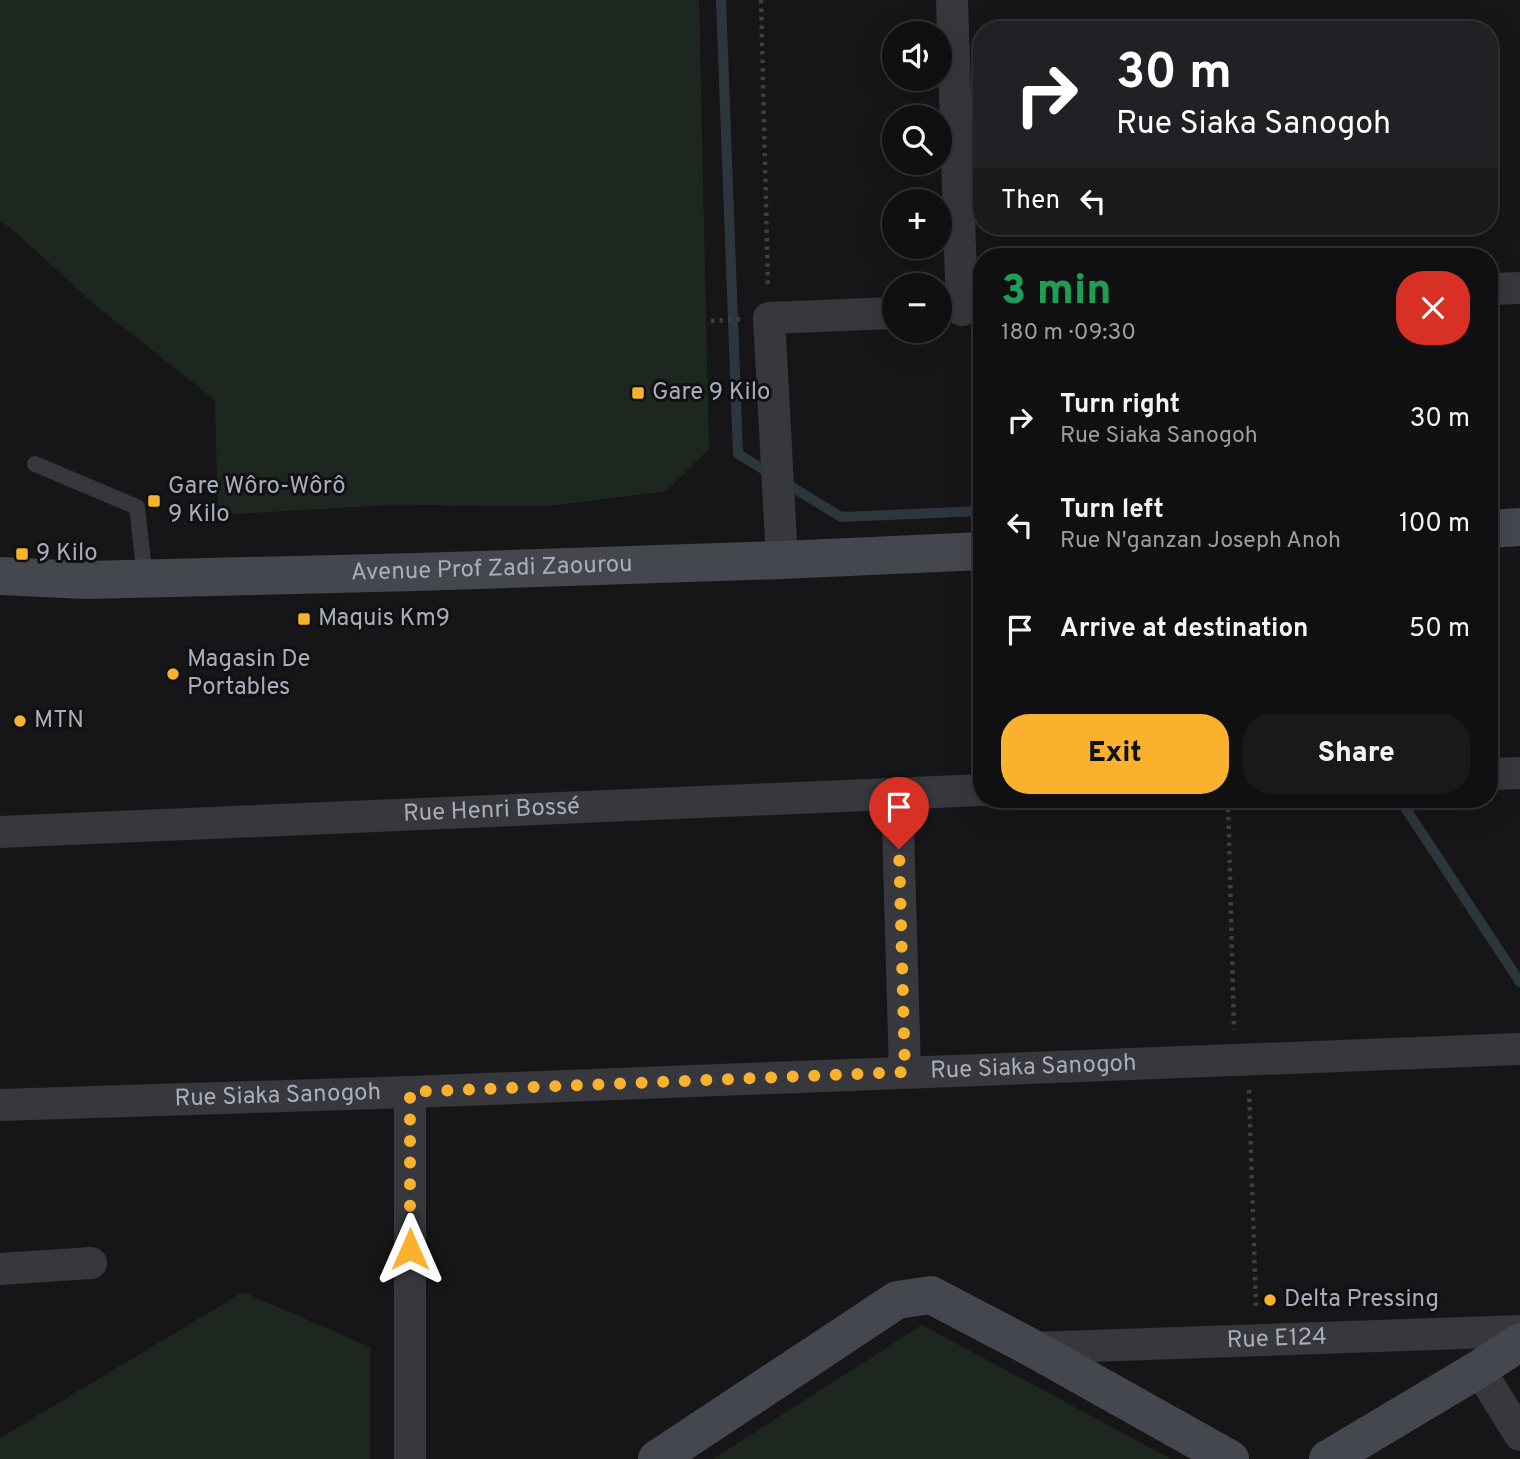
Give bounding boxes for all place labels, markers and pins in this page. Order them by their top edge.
place label: Gare 9 Kilo [652,378,770,408]
marker: Gare 9 Kilo [630,385,646,401]
place label: Gare Wôro-Wôrô 9 Kilo [168,472,346,530]
marker: Gare Wôro-Wôrô 9 Kilo [146,493,162,509]
place label: 9 Kilo [36,539,98,569]
marker: 9 Kilo [14,546,30,562]
place label: Maquis Km9 [318,604,450,634]
marker: Maquis Km9 [296,611,312,627]
place label: Magasin De Portables [187,645,310,703]
marker: Magasin De Portables [165,666,181,682]
place label: MTN [34,706,84,736]
marker: MTN [12,713,28,729]
pin [869,777,929,849]
place label: Delta Pressing [1284,1285,1439,1315]
marker: Delta Pressing [1262,1292,1278,1308]

